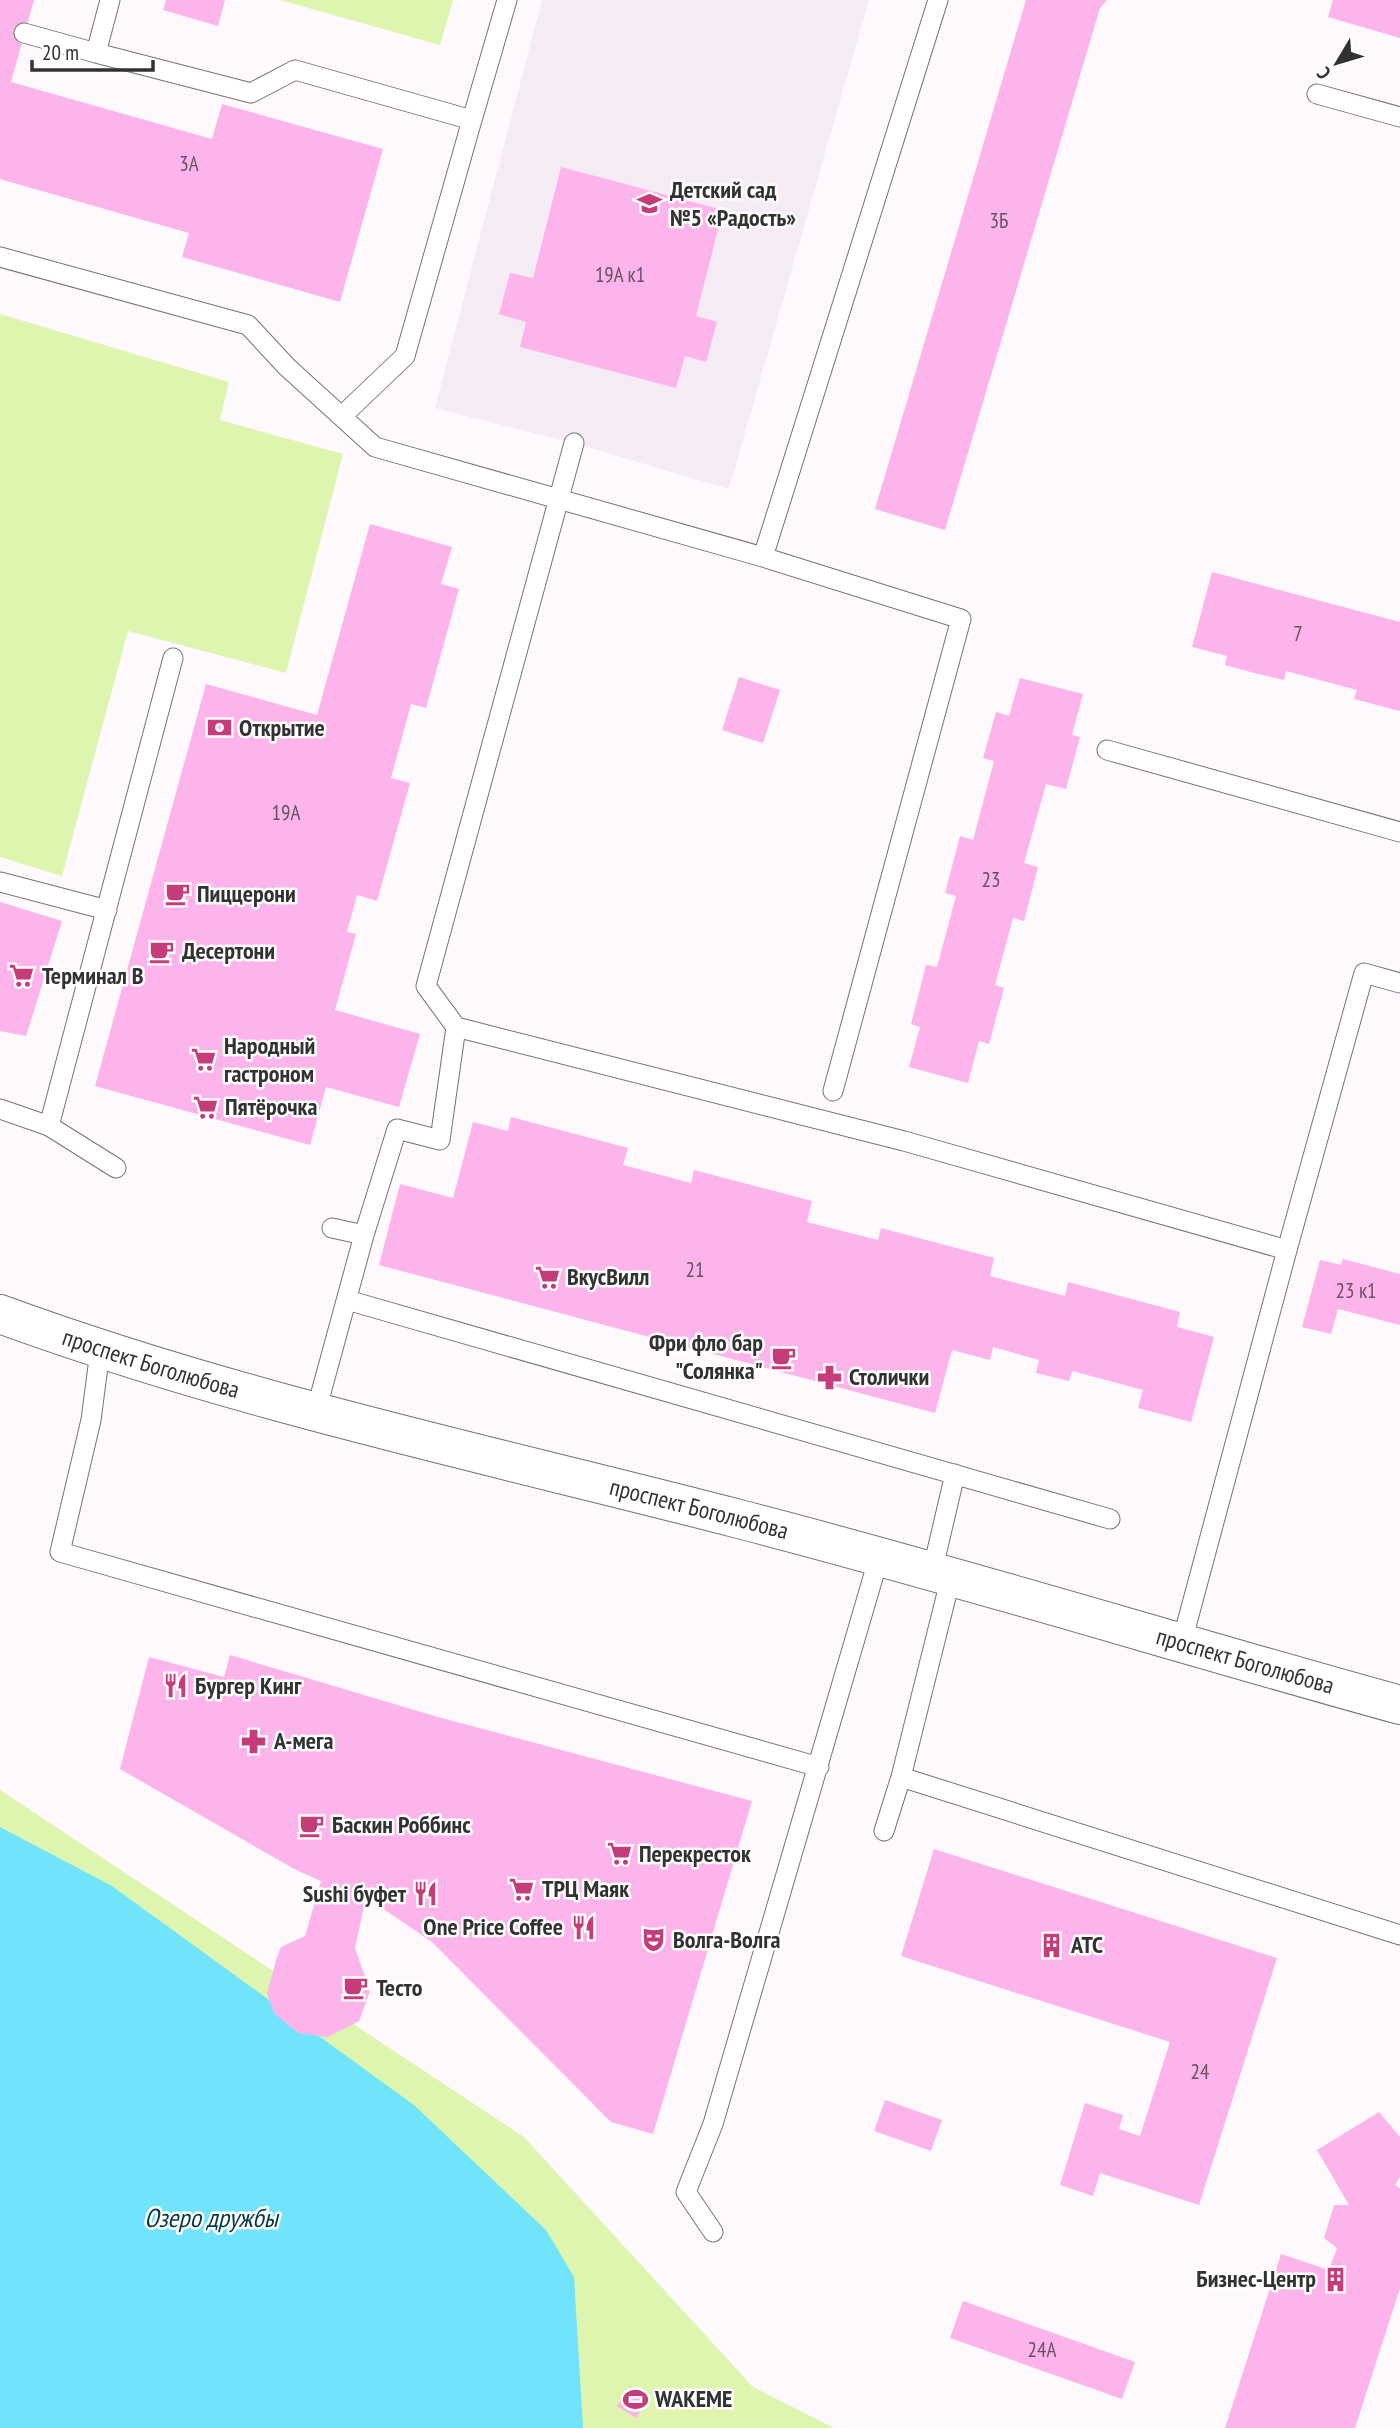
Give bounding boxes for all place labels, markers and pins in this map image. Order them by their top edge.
place label: Детский сад №5 «Радость» [670,174,796,233]
school or university icon: Детский сад №5 «Радость» [636,190,664,218]
place label: Открытие [239,712,325,743]
bank icon: Открытие [205,714,233,742]
place label: Пиццерони [197,878,296,909]
cafe icon: Пиццерони [163,880,191,908]
place label: Десертони [182,935,275,966]
cafe icon: Десертони [148,937,176,965]
place label: Терминал B [42,960,144,991]
supermarket icon: Терминал B [8,962,36,990]
place label: Народный гастроном [224,1030,315,1089]
supermarket icon: Народный гастроном [190,1046,218,1074]
place label: Пятёрочка [225,1091,317,1122]
supermarket icon: Пятёрочка [191,1093,219,1121]
place label: ВкусВилл [567,1261,650,1292]
supermarket icon: ВкусВилл [533,1263,561,1291]
place label: Фри фло бар "Солянка" [649,1327,763,1386]
cafe icon: Фри фло бар "Солянка" [769,1343,797,1371]
place label: Столички [849,1361,929,1392]
pharmacy icon: Столички [815,1363,843,1391]
place label: Бургер Кинг [195,1670,302,1701]
restaurant icon: Бургер Кинг [161,1672,189,1700]
place label: А-мега [273,1725,333,1756]
pharmacy icon: А-мега [240,1727,268,1755]
place label: Баскин Роббинс [332,1809,471,1840]
cafe icon: Баскин Роббинс [298,1811,326,1839]
place label: Перекресток [639,1838,751,1869]
supermarket icon: Перекресток [605,1840,633,1868]
place label: ТРЦ Маяк [542,1873,629,1904]
supermarket icon: ТРЦ Маяк [508,1875,536,1903]
place label: Sushi буфет [303,1878,407,1909]
restaurant icon: Sushi буфет [412,1880,440,1908]
place label: One Price Coffee [423,1911,563,1942]
restaurant icon: One Price Coffee [569,1913,597,1941]
place label: Волга-Волга [673,1924,781,1955]
theatre icon: Волга-Волга [639,1926,667,1954]
place label: АТС [1070,1929,1103,1960]
building icon: АТС [1037,1931,1065,1959]
place label: Тесто [376,1972,423,2003]
cafe icon: Тесто [342,1974,370,2002]
place label: Бизнес-Центр [1196,2263,1316,2294]
building icon: Бизнес-Центр [1322,2265,1350,2293]
place label: WAKEME [654,2383,732,2414]
sports icon: WAKEME [621,2385,649,2413]

